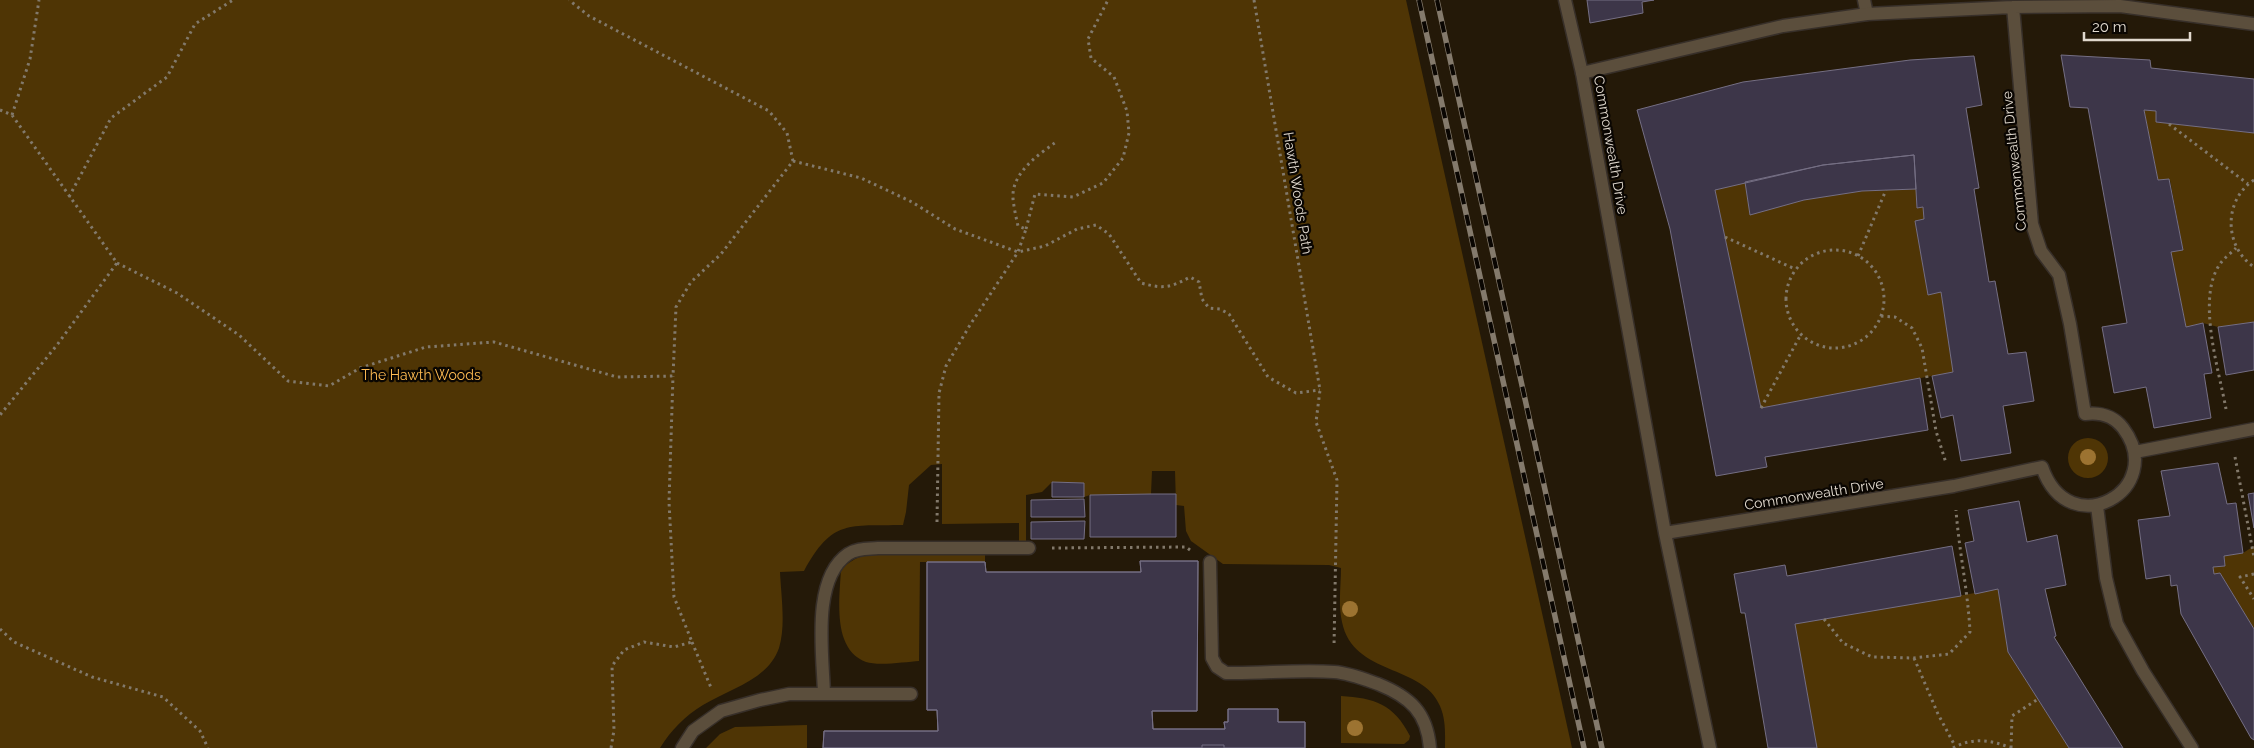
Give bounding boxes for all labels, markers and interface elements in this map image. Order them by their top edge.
scale bar [2084,10,2190,42]
text: 20 m [2092,18,2127,36]
street label: Commonwealth Drive [1591,74,1631,216]
street label: Commonwealth Drive [1999,90,2029,232]
street label: Hawth Woods Path [1280,131,1316,255]
park label: The Hawth Woods [361,367,481,383]
street label: Commonwealth Drive [1743,475,1885,513]

